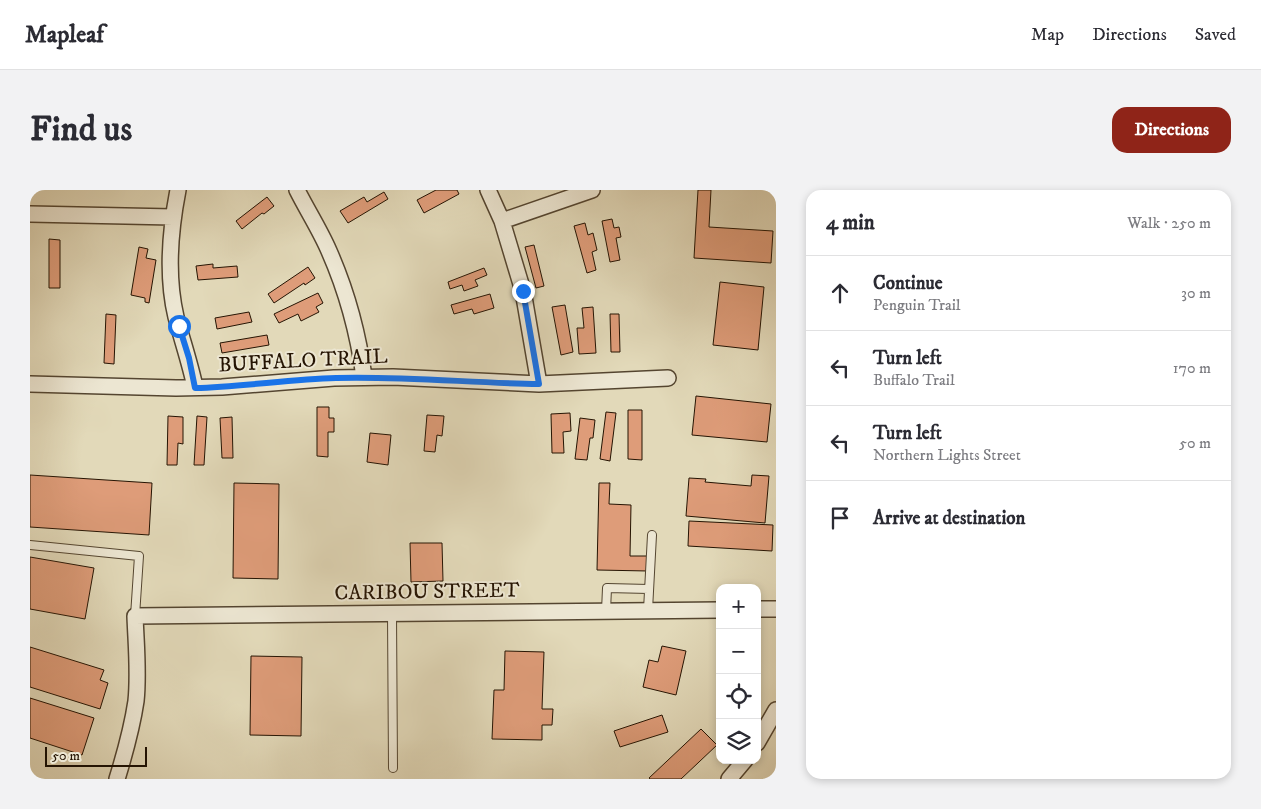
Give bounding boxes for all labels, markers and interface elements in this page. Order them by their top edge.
text: Mapleaf [25,20,104,50]
text: Map [1031,24,1064,46]
text: Directions [1092,24,1167,46]
text: Saved [1195,24,1236,46]
button: Directions [1112,107,1231,153]
text: Find us [30,108,132,152]
text: 4 min [826,210,875,236]
text: Walk · 250 m [1127,213,1211,233]
text: Continue [873,272,943,295]
icon: ahead [826,279,854,307]
route end [512,280,535,303]
text: 30 m [1181,283,1211,303]
text: Penguin Trail [873,295,961,315]
route start [168,315,191,338]
street label: BUFFALO TRAIL [218,344,388,378]
text: Turn left [873,347,942,370]
icon: left [826,354,854,382]
text: 170 m [1173,358,1211,378]
text: Buffalo Trail [873,370,955,390]
text: Turn left [873,422,942,445]
icon: left [826,429,854,457]
text: 50 m [1179,433,1211,453]
text: Northern Lights Street [873,445,1021,465]
icon: arrive [826,504,854,532]
text: Arrive at destination [873,507,1025,530]
street label: CARIBOU STREET [334,577,520,607]
map controls [716,584,761,764]
button: + [716,584,761,629]
button: − [716,629,761,674]
button: locate [716,674,761,719]
button: layers [716,719,761,764]
scale bar [45,744,148,767]
text: 50 m [52,747,80,765]

